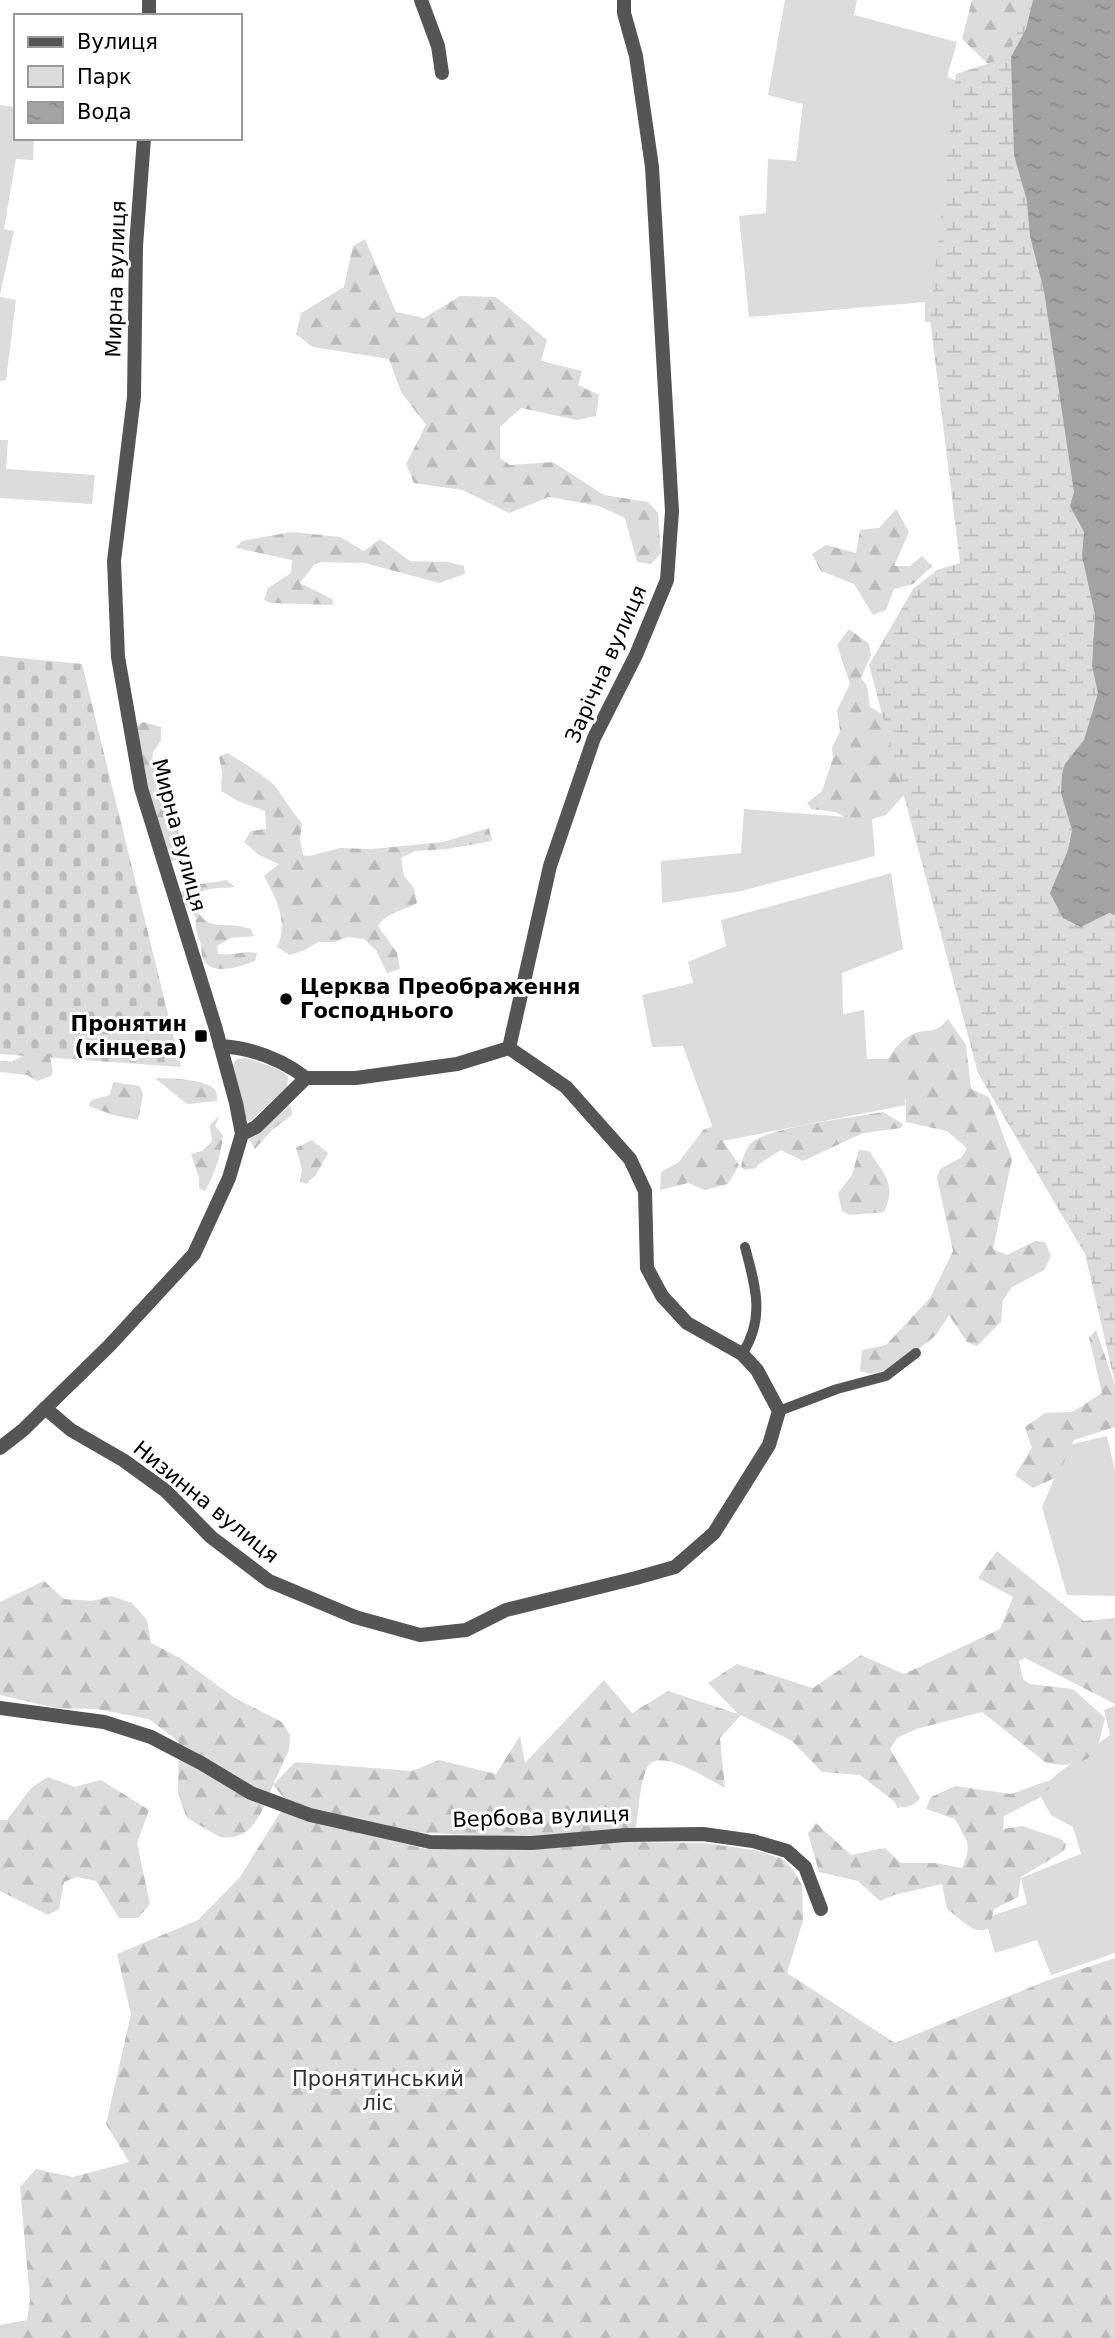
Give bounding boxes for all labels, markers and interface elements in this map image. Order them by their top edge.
legend [14,14,242,140]
text: Вулиця [77,30,158,54]
text: Парк [77,65,132,89]
text: Вода [77,100,132,124]
street label: Мирна вулиця [101,200,131,358]
street label: Зарічна вулиця [560,581,652,747]
street label: Мирна вулиця [147,756,211,914]
place label: Церква Преображення Господнього [300,975,581,1023]
marker: Церква Преображення Господнього [278,991,294,1007]
place label: Пронятин (кінцева) [71,1012,187,1060]
marker: Пронятин (кінцева) [193,1028,209,1044]
street label: Низинна вулиця [128,1436,284,1568]
street label: Вербова вулиця [452,1802,630,1832]
park label: Пронятинський ліс [292,2067,464,2115]

